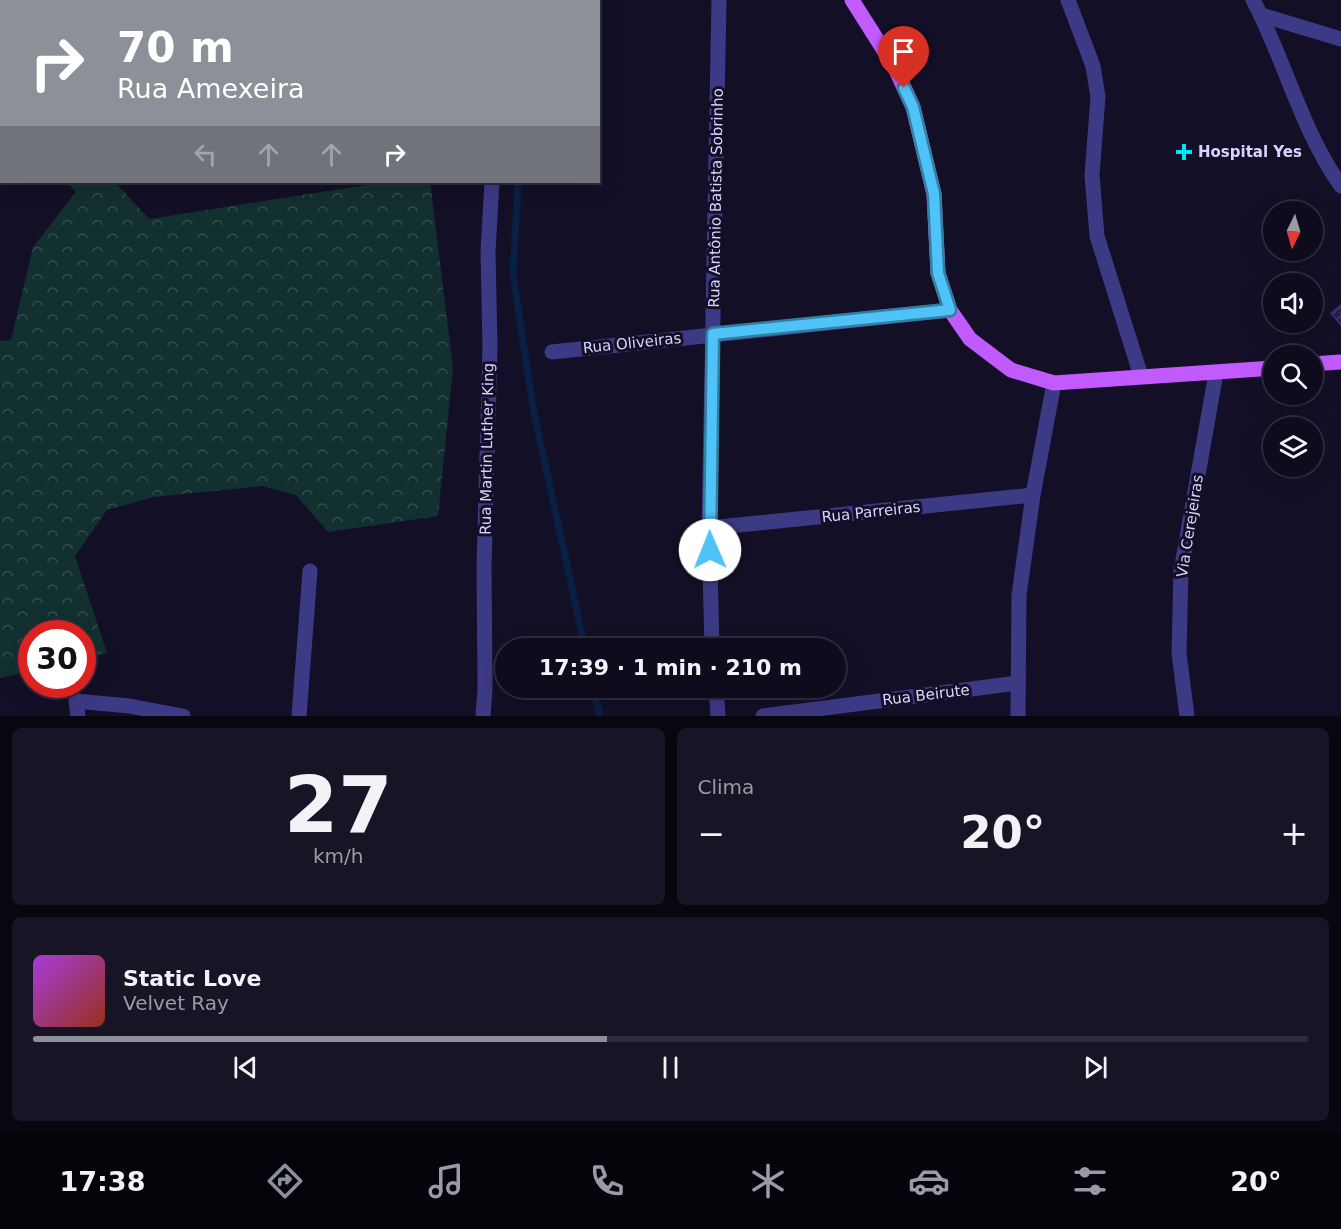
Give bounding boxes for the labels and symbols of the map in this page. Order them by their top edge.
pin [878,26,929,88]
street label: Rua Antônio Batista Sobrinho [705,88,727,308]
marker: Hospital Yes [1175,143,1193,161]
place label: Hospital Yes [1198,143,1302,161]
north arrow [1263,201,1323,261]
street label: Rua Oliveiras [582,329,682,357]
street label: Rua Martin Luther King [477,363,497,535]
street label: Via Cerejeiras [1173,473,1207,579]
street label: Rua Parreiras [821,498,921,526]
position arrow [678,518,742,582]
speed limit sign: 30 [18,620,96,698]
street label: Rua Beirute [881,681,971,709]

